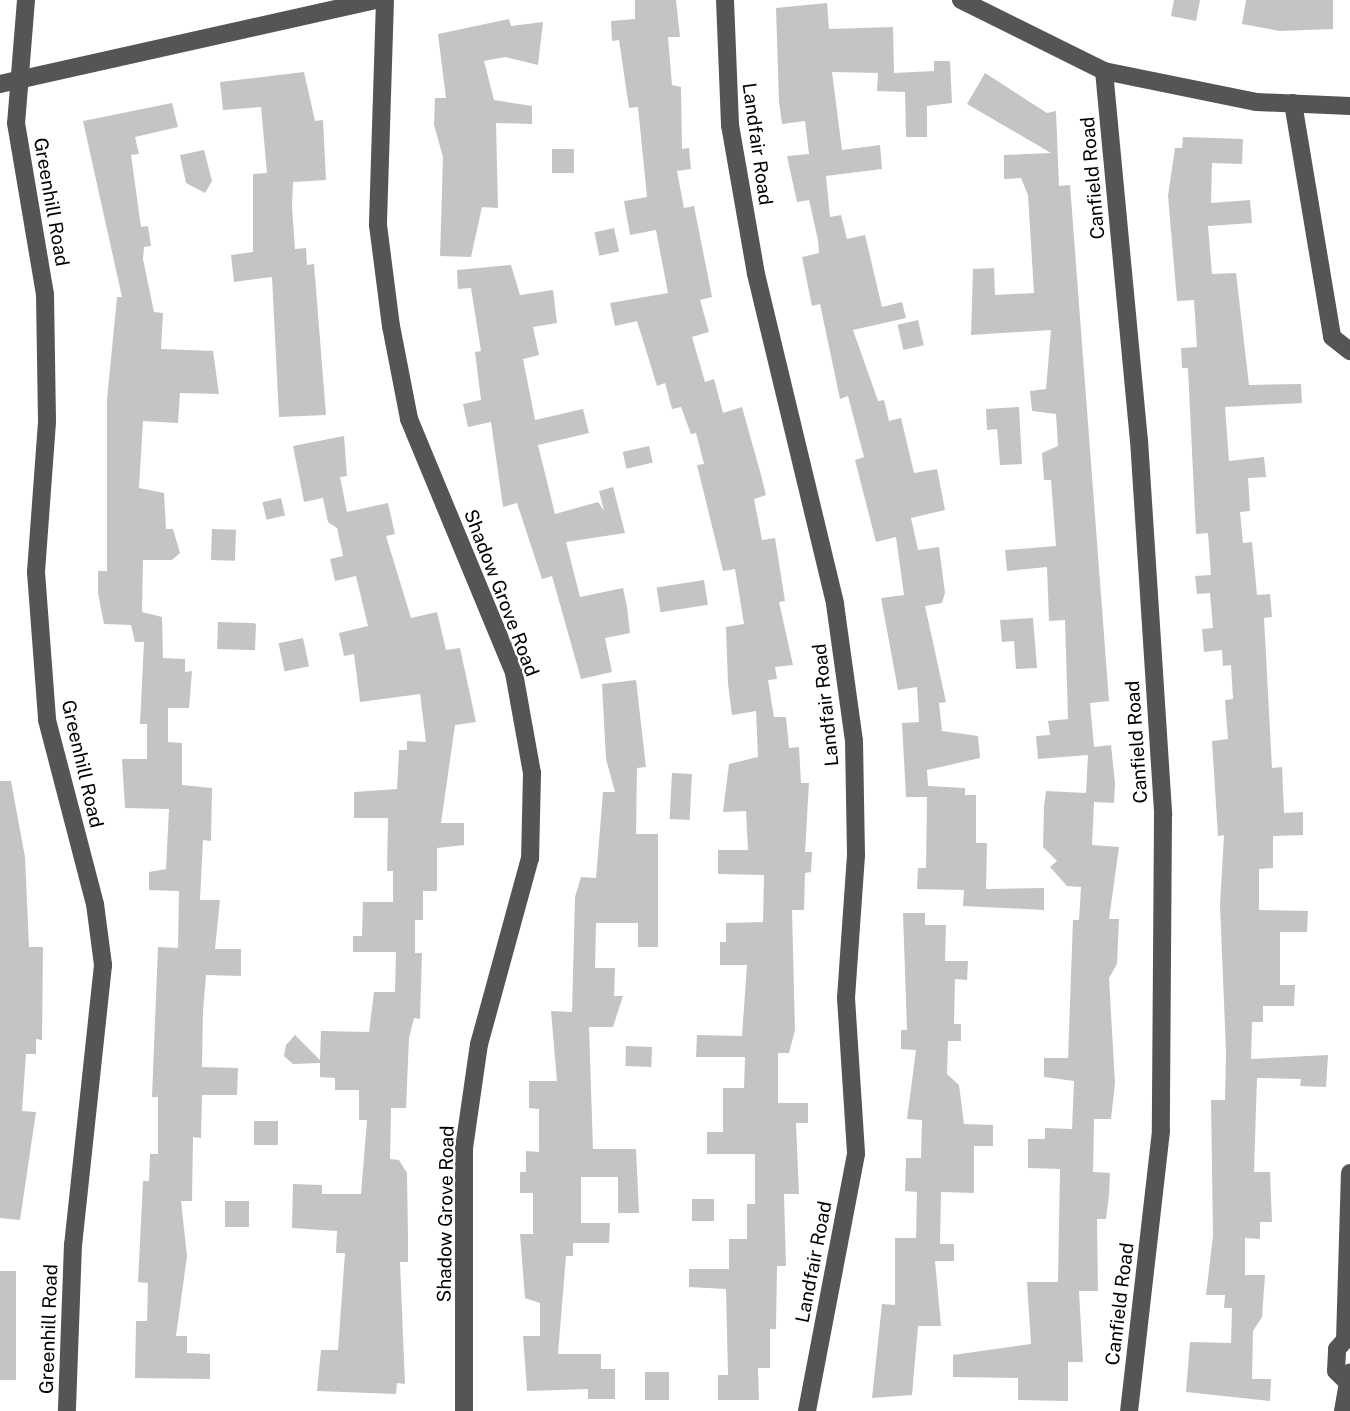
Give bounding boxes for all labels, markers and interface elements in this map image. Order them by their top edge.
street label: Landfair Road [737,81,777,207]
street label: Canfield Road [1076,116,1110,240]
street label: Greenhill Road [28,136,74,268]
street label: Shadow Grove Road [459,506,543,680]
street label: Landfair Road [808,642,844,768]
street label: Canfield Road [1121,680,1153,804]
street label: Greenhill Road [56,698,108,830]
street label: Shadow Grove Road [433,1125,459,1303]
street label: Landfair Road [791,1199,837,1325]
street label: Canfield Road [1101,1241,1139,1367]
street label: Greenhill Road [35,1263,63,1395]

